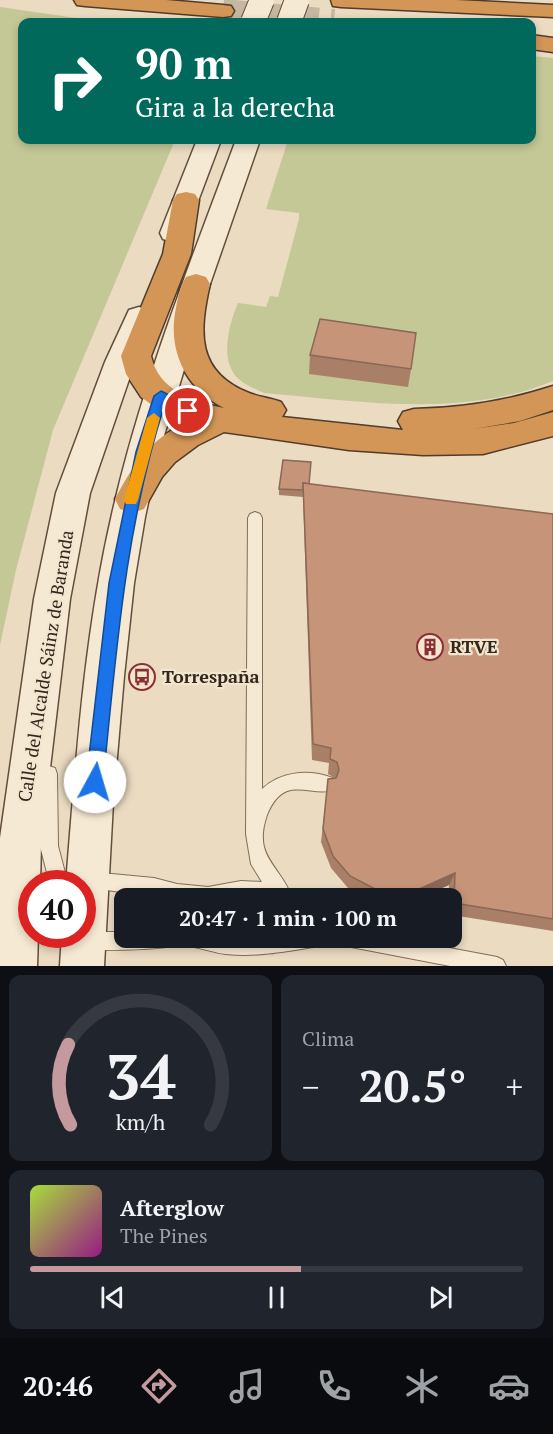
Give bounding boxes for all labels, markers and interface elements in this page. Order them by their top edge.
text: 90 m [135,35,233,91]
icon: right [36,42,114,120]
text: Gira a la derecha [135,89,335,125]
pin [162,385,213,436]
icon: arrive [171,394,204,427]
street label: Calle del Alcalde Sáinz de Baranda [12,528,78,803]
building icon: RTVE [415,632,445,662]
place label: RTVE [450,634,498,658]
bus stop icon: Torrespaña [127,662,157,692]
place label: Torrespaña [162,664,260,688]
position arrow [63,750,127,814]
speed limit sign: 40 [18,870,96,948]
text: 20:47 · 1 min · 100 m [179,903,397,932]
text: Clima [302,1025,354,1052]
text: 34 [105,1034,176,1117]
text: 20.5° [358,1055,467,1115]
text: − [302,1065,320,1108]
text: + [505,1065,523,1108]
text: km/h [116,1108,166,1136]
text: Afterglow [120,1193,224,1222]
text: The Pines [120,1222,208,1249]
icon: previous [96,1281,129,1314]
icon: pause [260,1281,293,1314]
icon: next [424,1281,457,1314]
icon: directions [138,1365,180,1407]
icon: music [226,1365,268,1407]
icon: phone [313,1365,355,1407]
icon: climate [401,1365,443,1407]
icon: car [488,1365,530,1407]
text: 20:46 [23,1368,93,1404]

